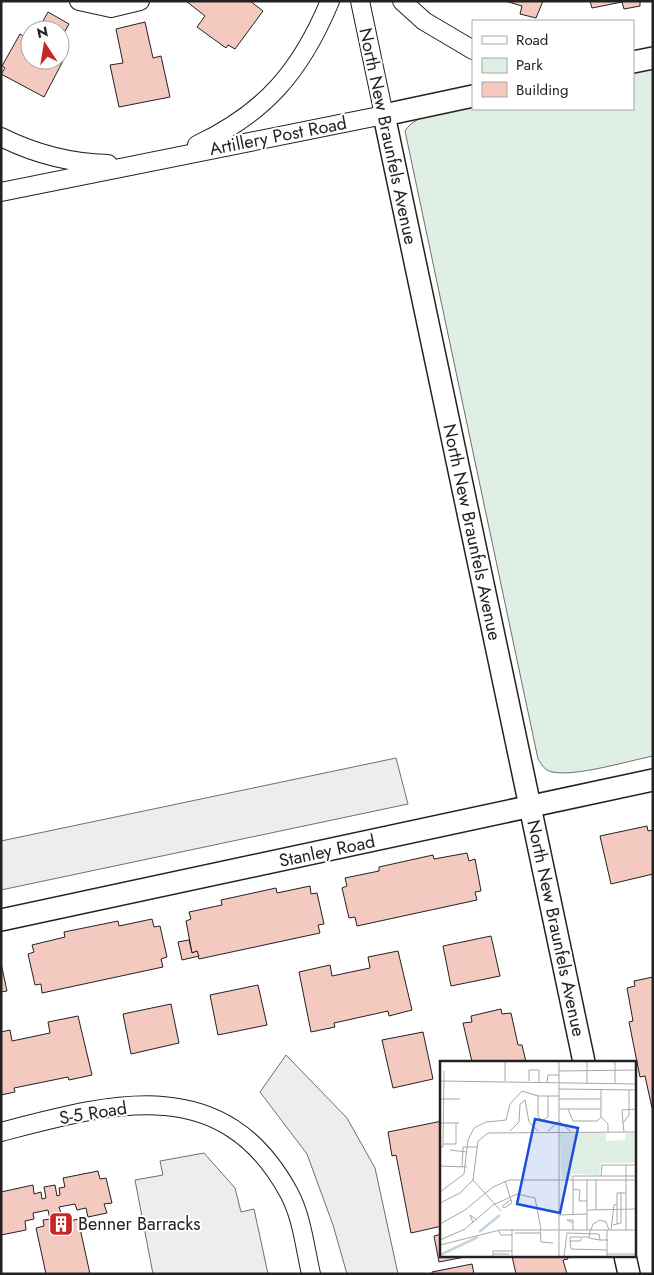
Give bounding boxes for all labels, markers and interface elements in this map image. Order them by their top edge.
north arrow [20,20,70,70]
legend [472,20,634,110]
text: N [35,21,50,43]
street label: North New Braunfels Avenue [352,25,424,247]
text: Road [516,29,548,51]
text: Park [516,54,543,76]
text: Building [516,79,568,101]
street label: Artillery Post Road [207,110,349,162]
street label: North New Braunfels Avenue [436,421,508,643]
street label: North New Braunfels Avenue [520,817,592,1039]
street label: Stanley Road [277,828,377,874]
inset map [440,1061,636,1258]
street label: S-5 Road [57,1095,129,1131]
building icon: Benner Barracks [48,1211,74,1237]
place label: Benner Barracks [78,1211,201,1237]

